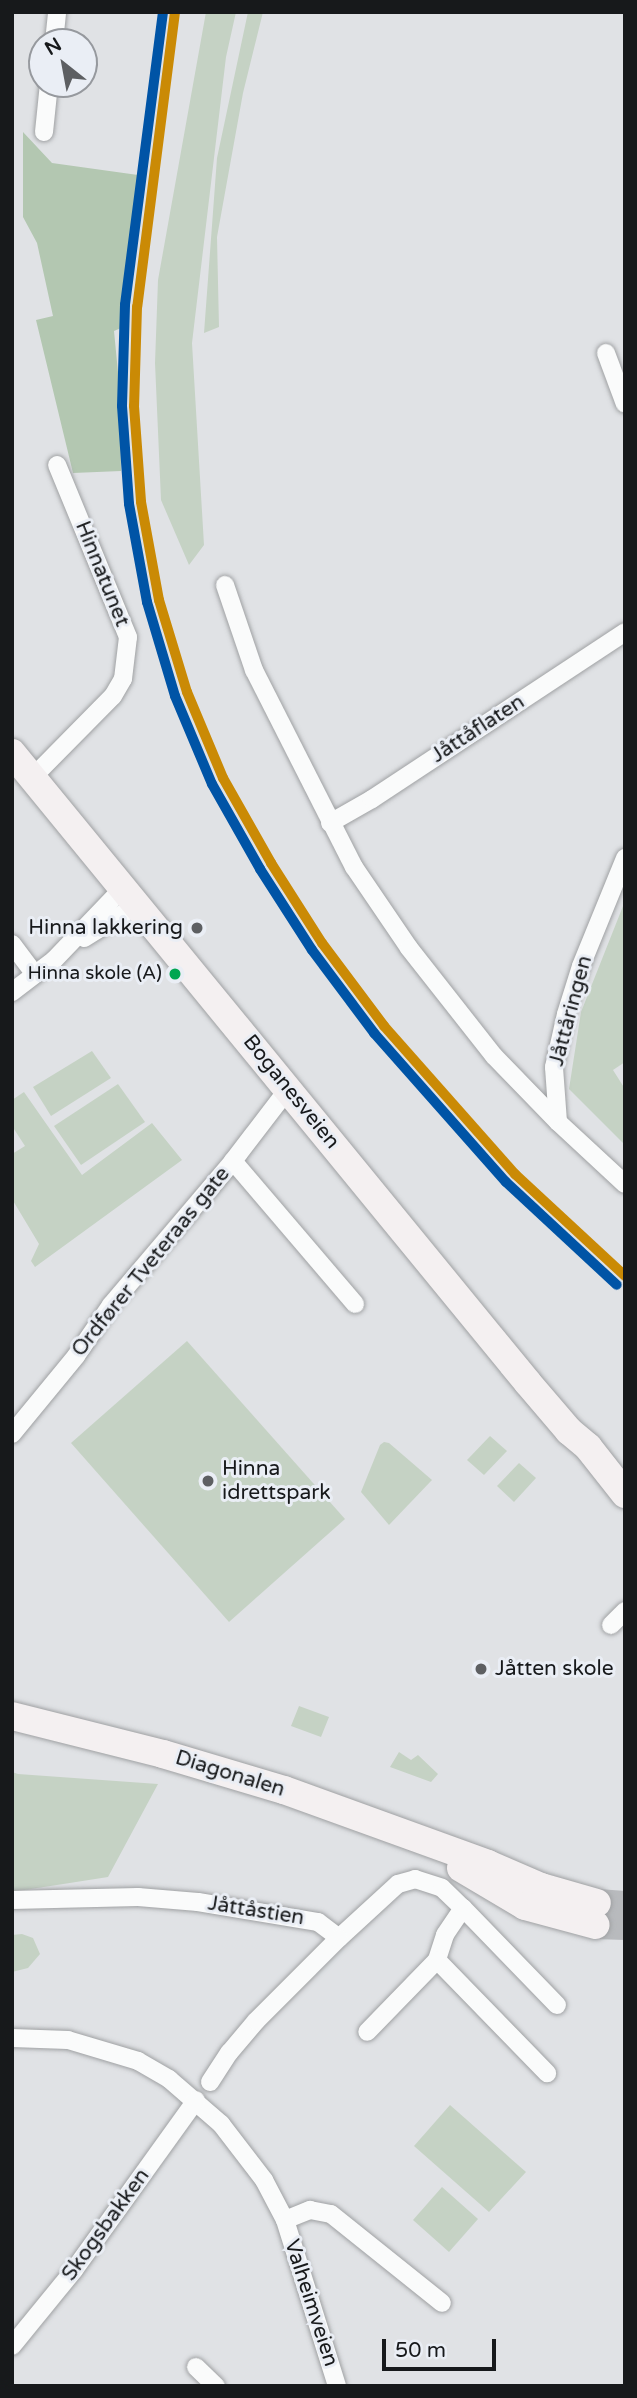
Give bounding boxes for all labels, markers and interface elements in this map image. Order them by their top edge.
north arrow [28,28,98,98]
text: N [41,33,65,60]
street label: Hinnatunet [69,518,135,630]
street label: Jåttåflaten [427,689,529,769]
place label: Hinna lakkering [28,915,183,941]
marker: Hinna lakkering [189,920,205,936]
street label: Jåttåringen [544,953,598,1069]
place label: Hinna skole (A) [28,963,162,985]
marker: Hinna skole (A) [168,967,182,981]
street label: Boganesveien [237,1030,345,1154]
street label: Ordfører Tveteraas gate [67,1162,235,1362]
place label: Hinna idrettspark [222,1456,331,1506]
marker: Hinna idrettspark [200,1473,216,1489]
place label: Jåtten skole [495,1656,614,1682]
marker: Jåtten skole [473,1661,489,1677]
street label: Diagonalen [172,1745,288,1803]
street label: Jåttåstien [206,1891,306,1931]
street label: Skogsbakken [57,2164,155,2286]
street label: Valheimveien [279,2236,343,2370]
scale bar [385,2324,499,2368]
text: 50 m [395,2338,446,2363]

